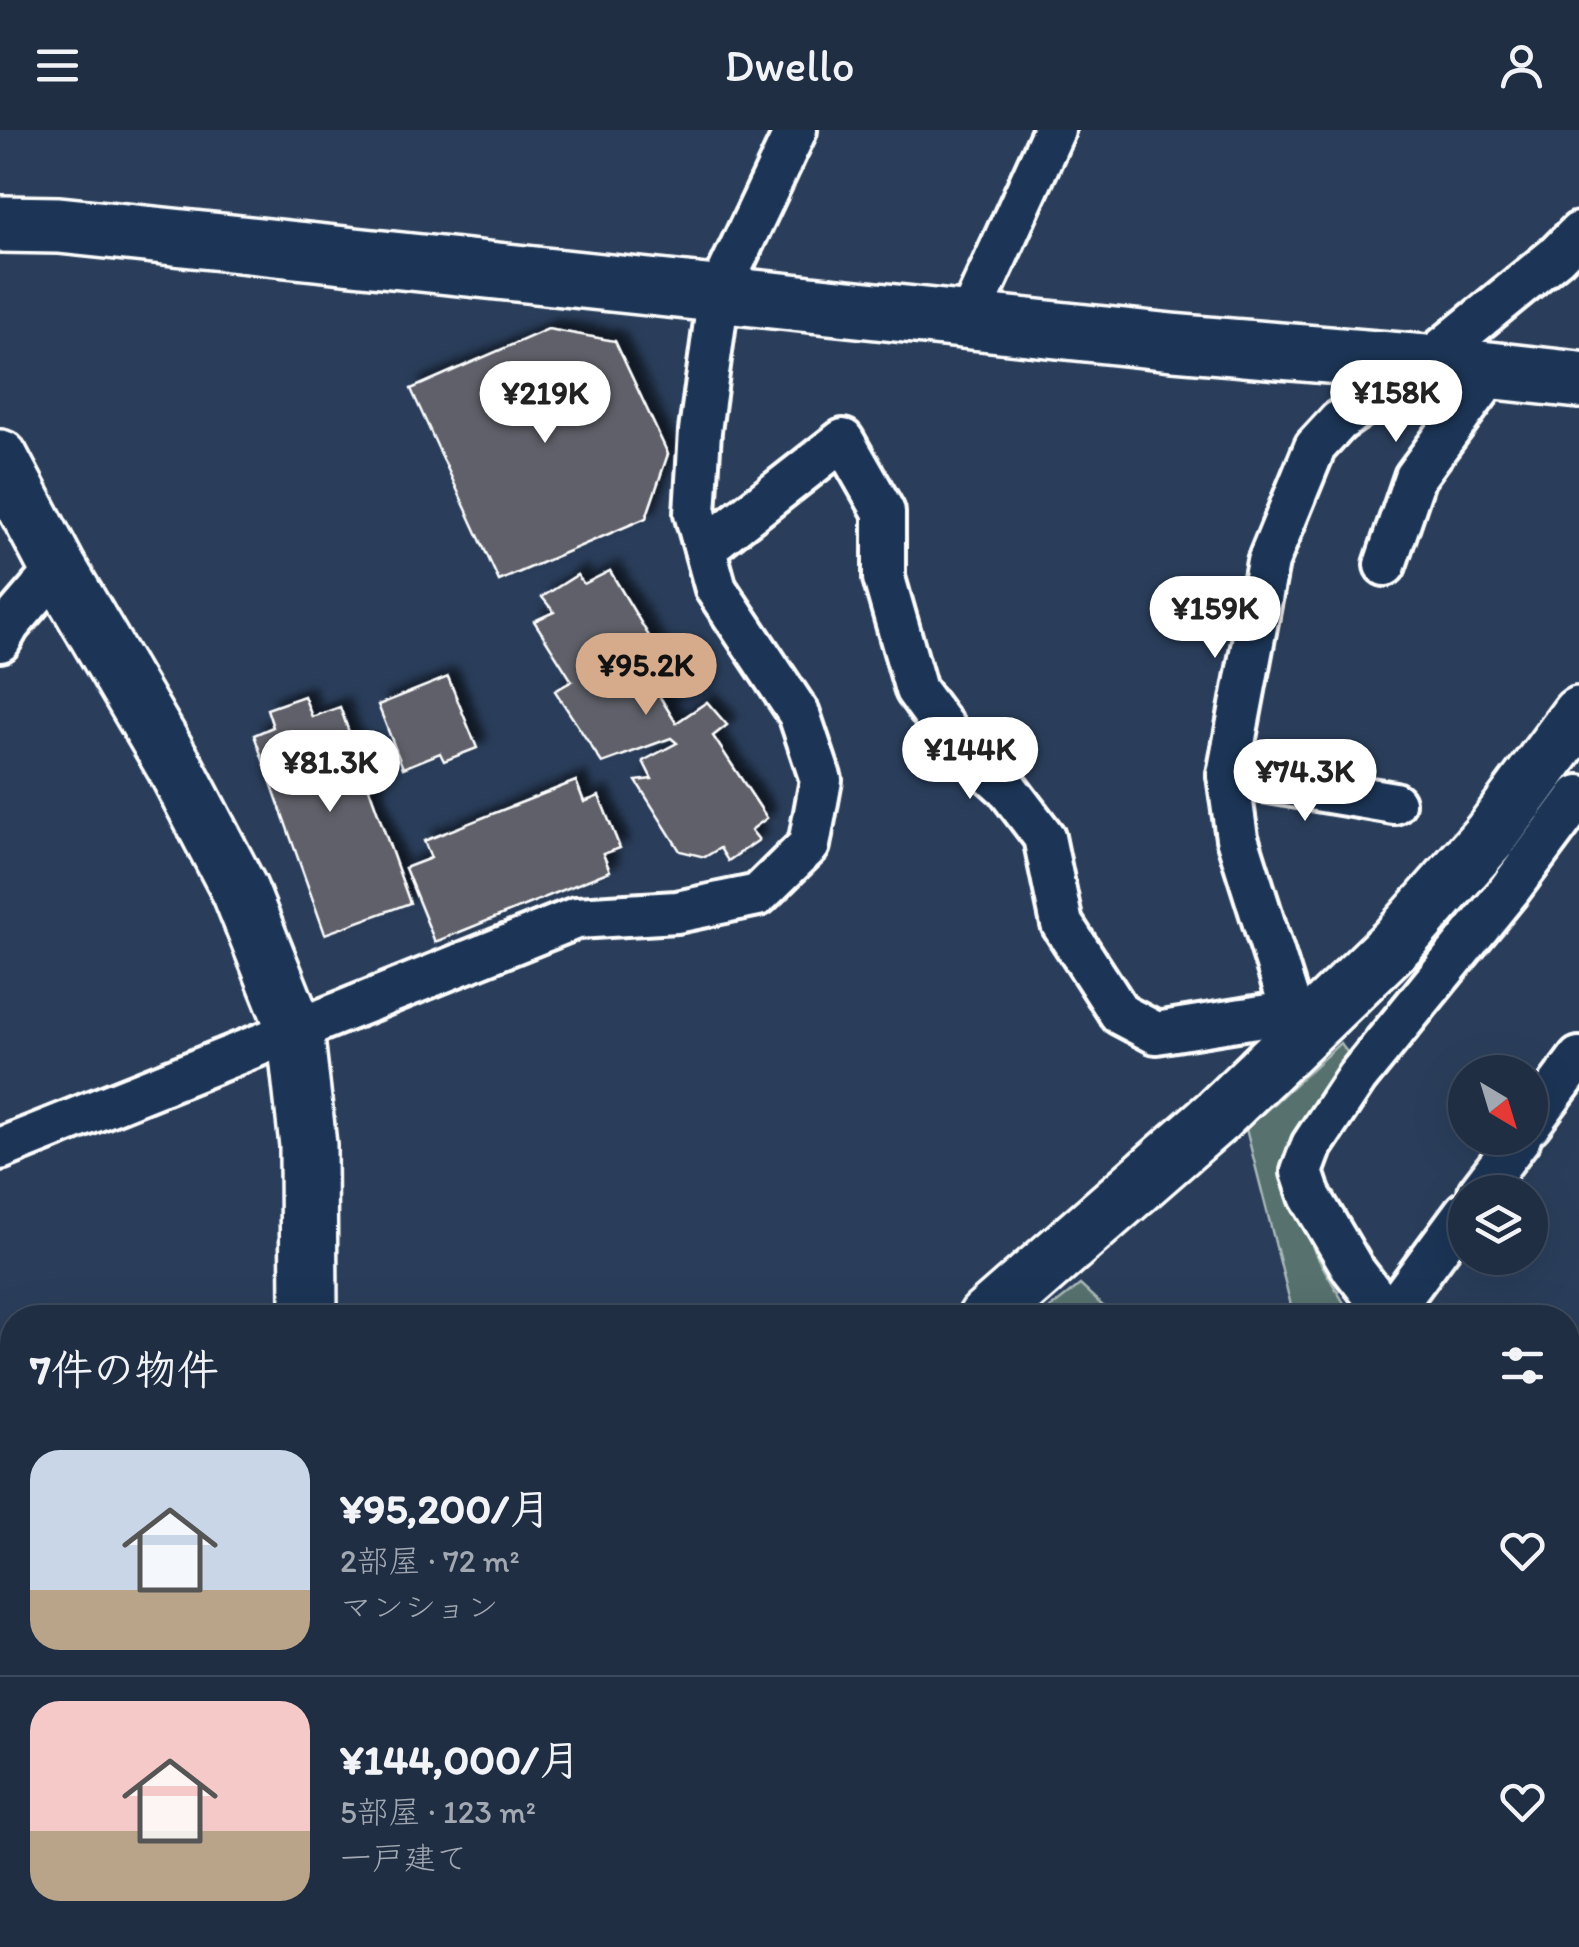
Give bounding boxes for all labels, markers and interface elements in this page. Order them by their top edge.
icon: menu [30,38,85,93]
text: Dwello [724,38,855,92]
icon: person [1494,38,1549,93]
pin: ¥158K [1326,360,1466,445]
pin: ¥219K [475,361,615,446]
text: ¥158K [1352,373,1440,411]
text: ¥219K [502,374,588,412]
pin: ¥159K [1145,576,1285,661]
text: ¥159K [1172,589,1258,627]
pin: ¥95.2K [565,633,727,718]
text: ¥95.2K [598,646,694,684]
pin: ¥144K [900,717,1040,802]
pin: ¥81.3K [249,730,411,815]
text: ¥144K [924,730,1016,768]
pin: ¥74.3K [1224,739,1386,824]
text: ¥81.3K [282,743,378,781]
text: ¥74.3K [1256,752,1354,790]
north arrow [1448,1055,1548,1155]
map controls [1448,1055,1548,1275]
button: layers [1448,1175,1548,1275]
icon: filters [1495,1338,1550,1393]
text: 7件の物件 [30,1344,219,1395]
text: ¥95,200/月 [340,1483,551,1534]
icon: home [110,1490,230,1610]
icon: heart [1495,1523,1550,1578]
text: 2部屋 · 72 m² [340,1542,520,1580]
text: マンション [340,1588,499,1626]
text: ¥144,000/月 [340,1734,581,1785]
icon: home [110,1741,230,1861]
icon: heart [1495,1774,1550,1829]
text: 5部屋 · 123 m² [340,1793,536,1831]
text: 一戸建て [340,1839,468,1877]

